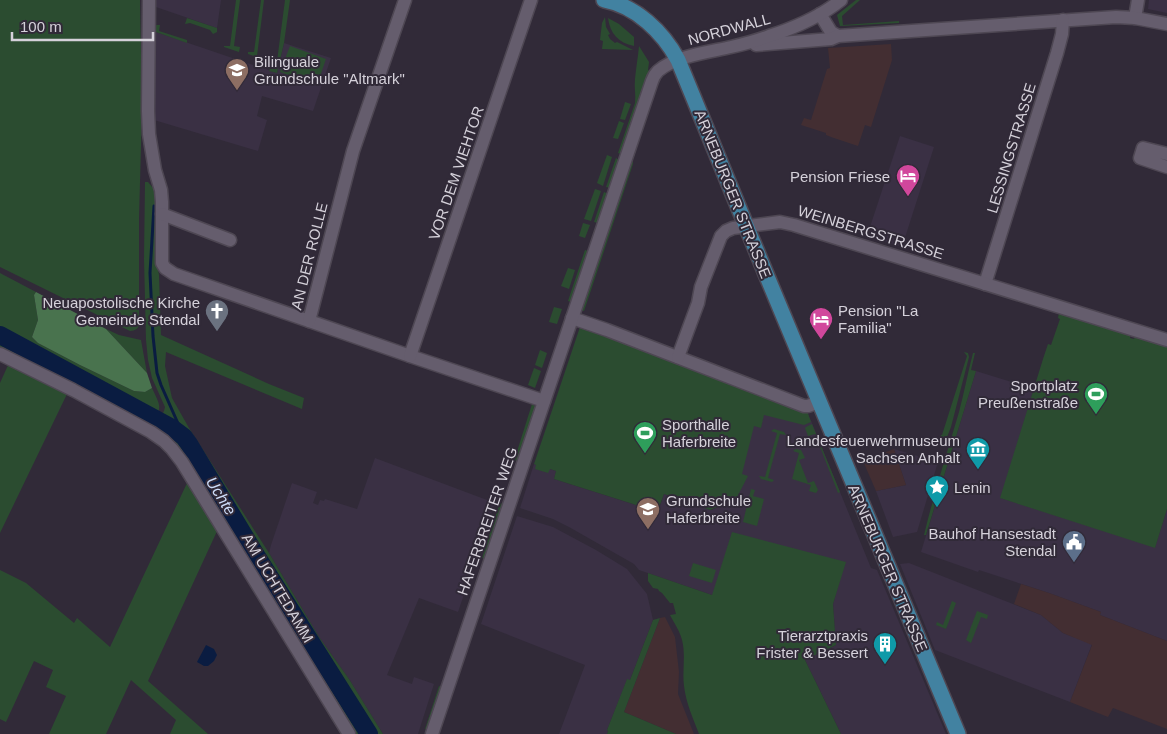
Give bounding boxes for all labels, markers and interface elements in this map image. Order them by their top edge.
scale bar [12,10,154,42]
street label: NORDWALL [686,10,772,48]
text: 100 m [20,18,62,35]
place label: Bilinguale Grundschule "Altmark" [254,53,405,87]
school or university icon: Bilinguale Grundschule "Altmark" [224,57,250,91]
street label: LESSINGSTRASSE [983,81,1039,215]
street label: VOR DEM VIEHTOR [425,104,487,242]
street label: ARNEBURGER STRASSE [691,107,775,281]
hotel icon: Pension Friese [895,163,921,197]
place label: Pension Friese [790,168,890,185]
street label: AN DER ROLLE [287,201,331,311]
street label: WEINBERGSTRASSE [796,202,946,262]
place label: Neuapostolische Kirche Gemeinde Stendal [42,294,200,328]
church icon: Neuapostolische Kirche Gemeinde Stendal [204,298,230,332]
place label: Pension "La Familia" [838,302,919,336]
hotel icon: Pension "La Familia" [808,306,834,340]
place label: Sportplatz Preußenstraße [978,377,1078,411]
sports icon: Sportplatz Preußenstraße [1083,381,1109,415]
place label: Sporthalle Haferbreite [662,416,736,450]
sports icon: Sporthalle Haferbreite [632,420,658,454]
place label: Landesfeuerwehrmuseum Sachsen Anhalt [787,432,961,466]
museum icon: Landesfeuerwehrmuseum Sachsen Anhalt [965,436,991,470]
street label: HAFERBREITER WEG [454,445,520,597]
water label: Uchte [203,474,239,518]
place icon: Lenin [924,474,950,508]
place label: Lenin [954,479,991,496]
street label: ARNEBURGER STRASSE [845,482,931,654]
place label: Grundschule Haferbreite [666,492,751,526]
school or university icon: Grundschule Haferbreite [635,496,661,530]
place label: Bauhof Hansestadt Stendal [928,525,1057,559]
public building icon: Bauhof Hansestadt Stendal [1061,529,1087,563]
street label: AM UCHTEDAMM [239,530,317,646]
place label: Tierarztpraxis Frister & Bessert [756,627,869,661]
building icon: Tierarztpraxis Frister & Bessert [872,631,898,665]

